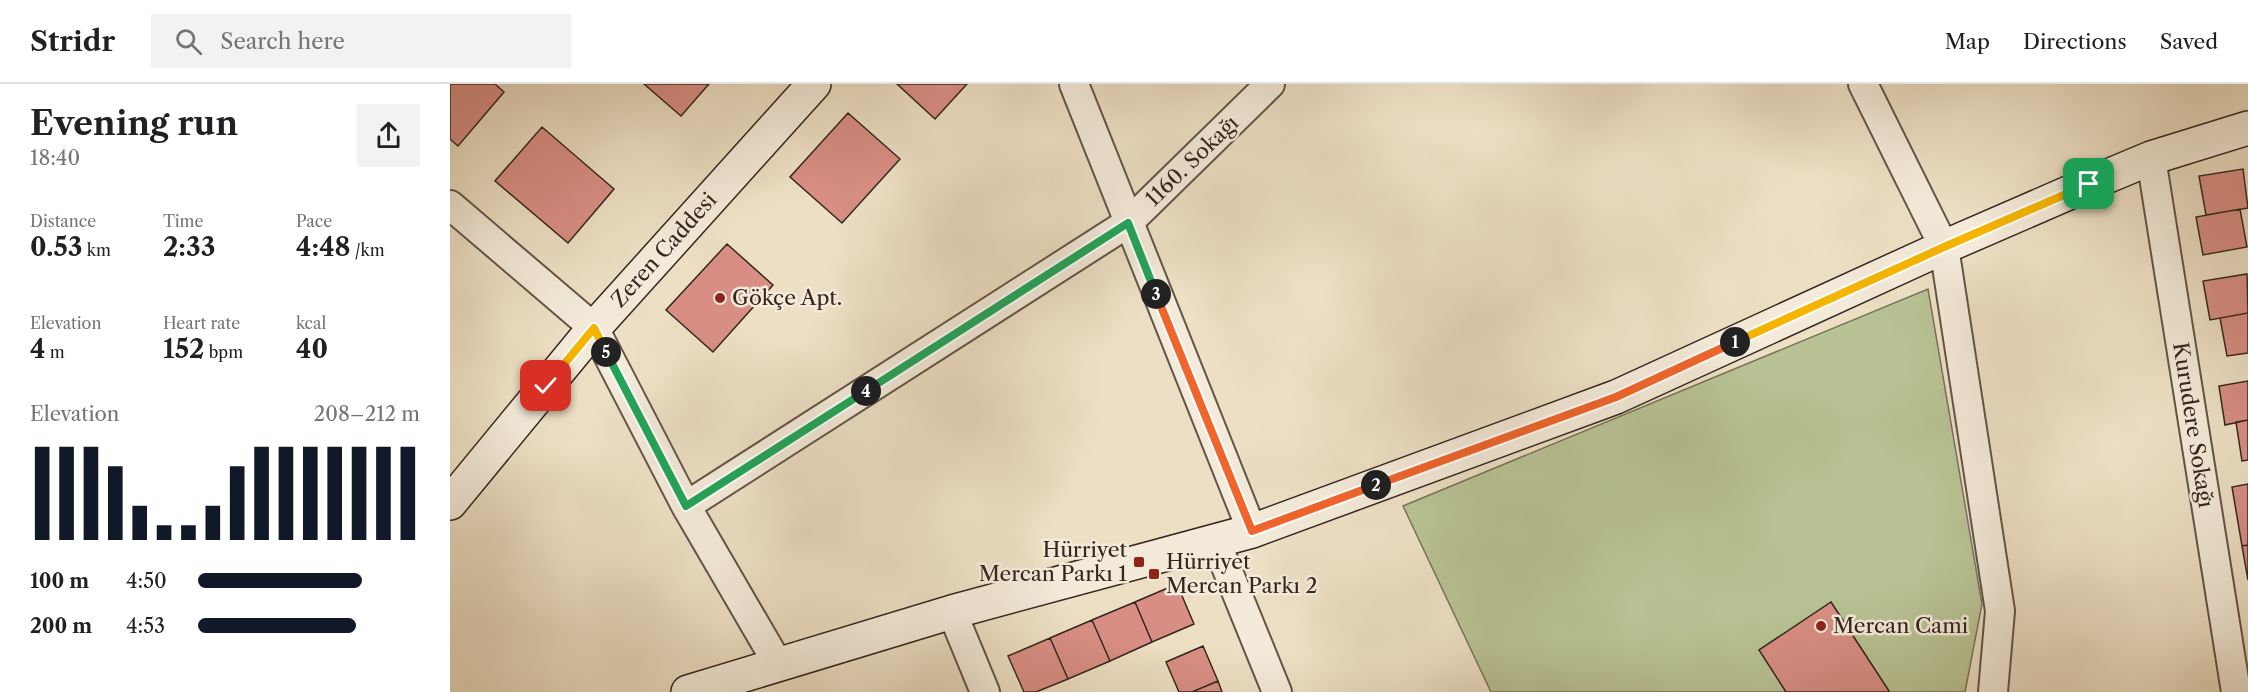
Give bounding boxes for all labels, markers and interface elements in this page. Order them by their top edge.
search box [151,14,571,68]
text: Stridr [30,24,115,58]
icon: search [172,25,205,58]
text: Search here [220,28,345,55]
text: Map [1945,29,1990,54]
text: Directions [2023,29,2127,54]
text: Saved [2160,29,2218,54]
text: Evening run [30,103,238,144]
button: share [357,104,420,167]
street label: 1160. Sokağı [1140,110,1243,211]
text: 18:40 [30,146,80,170]
pin [2063,158,2114,209]
icon: arrive [2072,167,2105,200]
street label: Zeren Caddesi [606,187,721,312]
text: Distance [30,211,96,231]
text: Time [163,211,203,231]
text: Pace [296,211,332,231]
text: 0.53 [30,231,83,263]
text: 2:33 [163,231,215,263]
text: 4:48 [296,231,351,263]
text: km [83,240,111,260]
text: /km [351,240,385,260]
pin: 3 [1141,279,1171,309]
text: 3 [1151,284,1161,304]
place label: Gökçe Apt. [732,285,842,310]
marker: Gökçe Apt. [713,291,727,305]
text: Elevation [30,313,101,333]
text: Heart rate [163,313,240,333]
text: kcal [296,313,326,333]
pin: 1 [1720,327,1750,357]
text: 1 [1731,332,1739,352]
text: 4 [30,333,45,365]
text: 152 [163,333,204,365]
text: 40 [296,333,328,365]
pin: 5 [591,337,621,367]
street label: Kurudere Sokağı [2168,340,2219,509]
text: m [45,342,65,362]
text: bpm [204,342,243,362]
text: 5 [602,342,610,362]
pin [520,360,571,411]
icon: check [529,369,562,402]
pin: 4 [851,376,881,406]
text: 4 [861,381,871,401]
text: Elevation [30,402,119,426]
text: 208–212 m [314,402,420,426]
pin: 2 [1361,470,1391,500]
text: 2 [1371,475,1381,495]
place label: Hürriyet Mercan Parkı 1 [979,537,1128,586]
place label: Hürriyet Mercan Parkı 2 [1166,549,1318,598]
marker: Hürriyet Mercan Parkı 1 [1132,555,1146,569]
marker: Hürriyet Mercan Parkı 2 [1147,567,1161,581]
text: 100 m [30,569,89,593]
text: 4:50 [126,569,167,593]
place label: Mercan Cami [1833,613,1968,638]
text: 200 m [30,614,92,638]
text: 4:53 [126,614,165,638]
marker: Mercan Cami [1814,619,1828,633]

